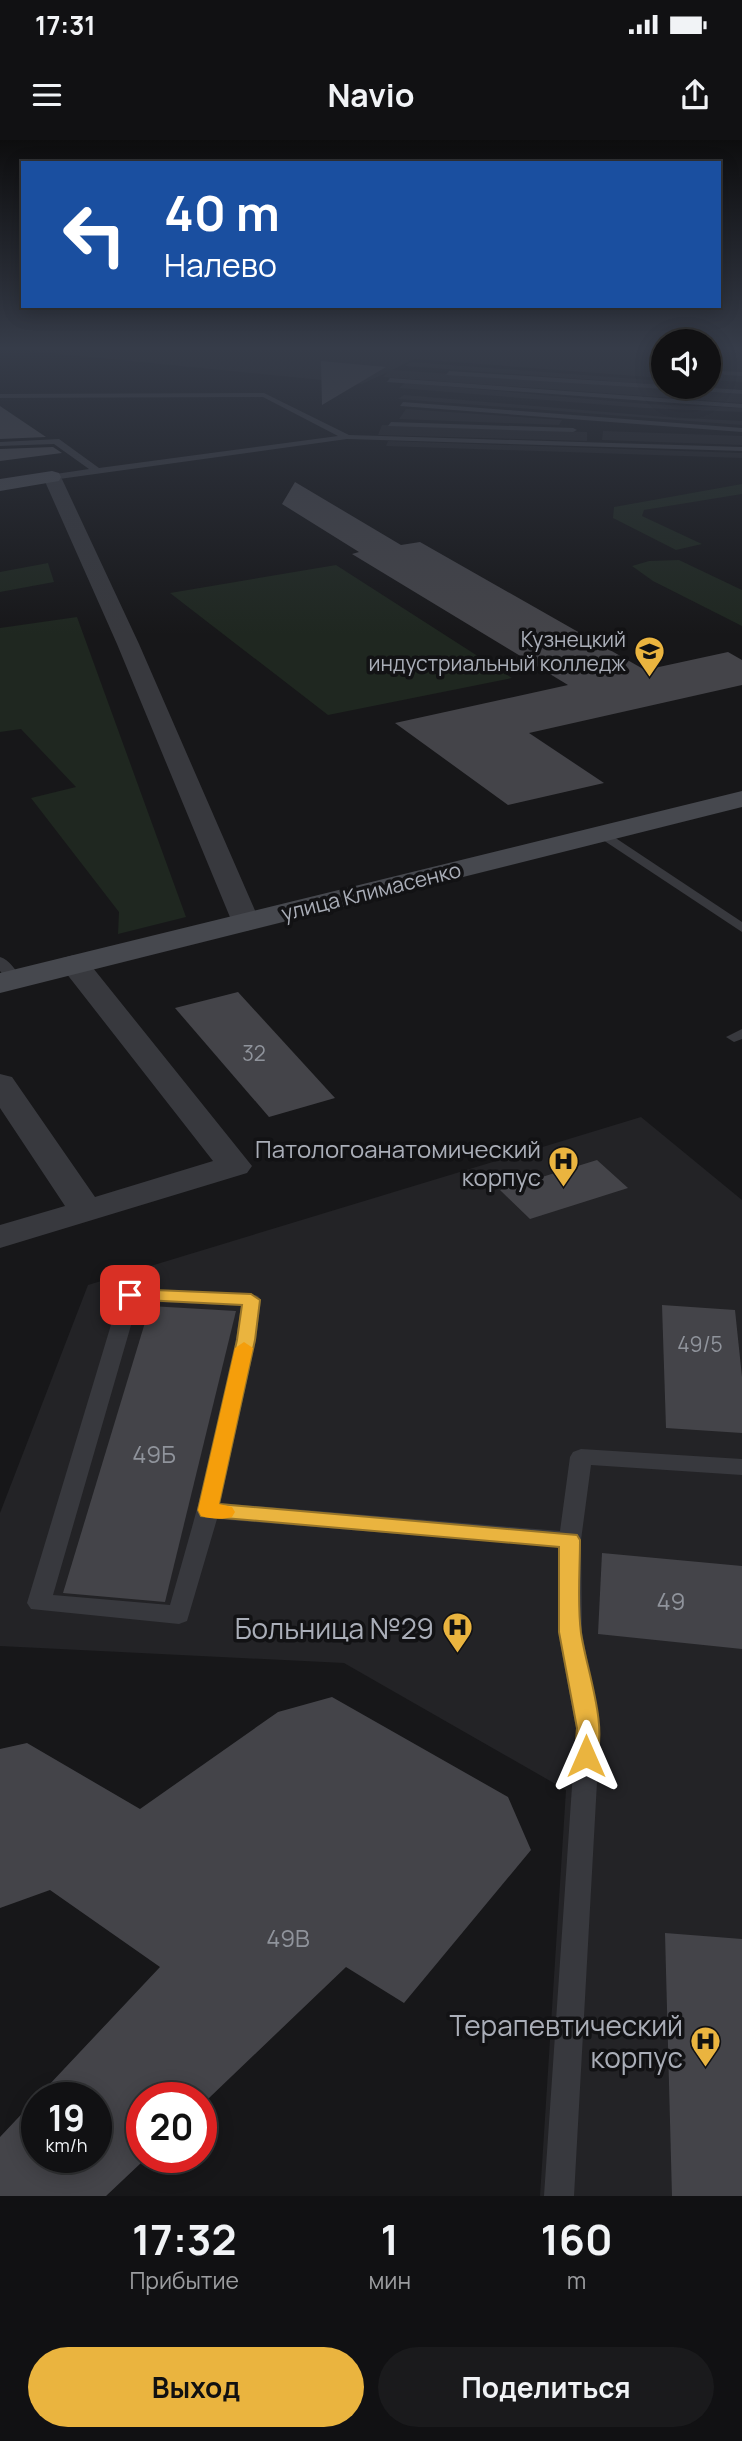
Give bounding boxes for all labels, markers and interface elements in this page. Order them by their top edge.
text: 17:31 [35,7,96,43]
text: Navio [327,73,415,117]
icon: menu [28,76,66,114]
icon: share [676,76,714,114]
text: 40 m [164,179,280,246]
icon: left [49,189,140,280]
text: Налево [164,243,277,287]
map controls [651,329,721,399]
button: sound [651,329,721,399]
place label: Кузнецкий индустриальный колледж [368,625,626,677]
school or university icon: Кузнецкий индустриальный колледж [632,634,666,678]
street label: улица Климасенко [278,855,464,927]
house number: 32 [242,1039,266,1067]
place label: Патологоанатомический корпус [255,1132,541,1193]
hospital icon: Патологоанатомический корпус [547,1145,581,1189]
pin [100,1265,160,1325]
icon: arrive [111,1276,149,1314]
house number: 49/5 [677,1330,723,1358]
house number: 49Б [132,1437,176,1470]
house number: 49 [657,1584,685,1617]
place label: Больница №29 [235,1609,434,1647]
hospital icon: Больница №29 [440,1611,474,1655]
position arrow [549,1719,623,1793]
house number: 49В [266,1921,310,1954]
place label: Терапевтический корпус [450,2006,683,2076]
hospital icon: Терапевтический корпус [689,2024,723,2068]
speed limit sign: 20 [126,2082,217,2173]
text: 19 [48,2094,85,2142]
text: km/h [46,2133,87,2157]
text: 17:32 [132,2210,237,2268]
text: 1 [381,2210,399,2268]
text: 160 [540,2210,613,2268]
text: Прибытие [129,2264,239,2296]
text: мин [368,2264,411,2296]
text: m [567,2264,586,2296]
button: Выход [28,2347,364,2427]
button: Поделиться [378,2347,714,2427]

